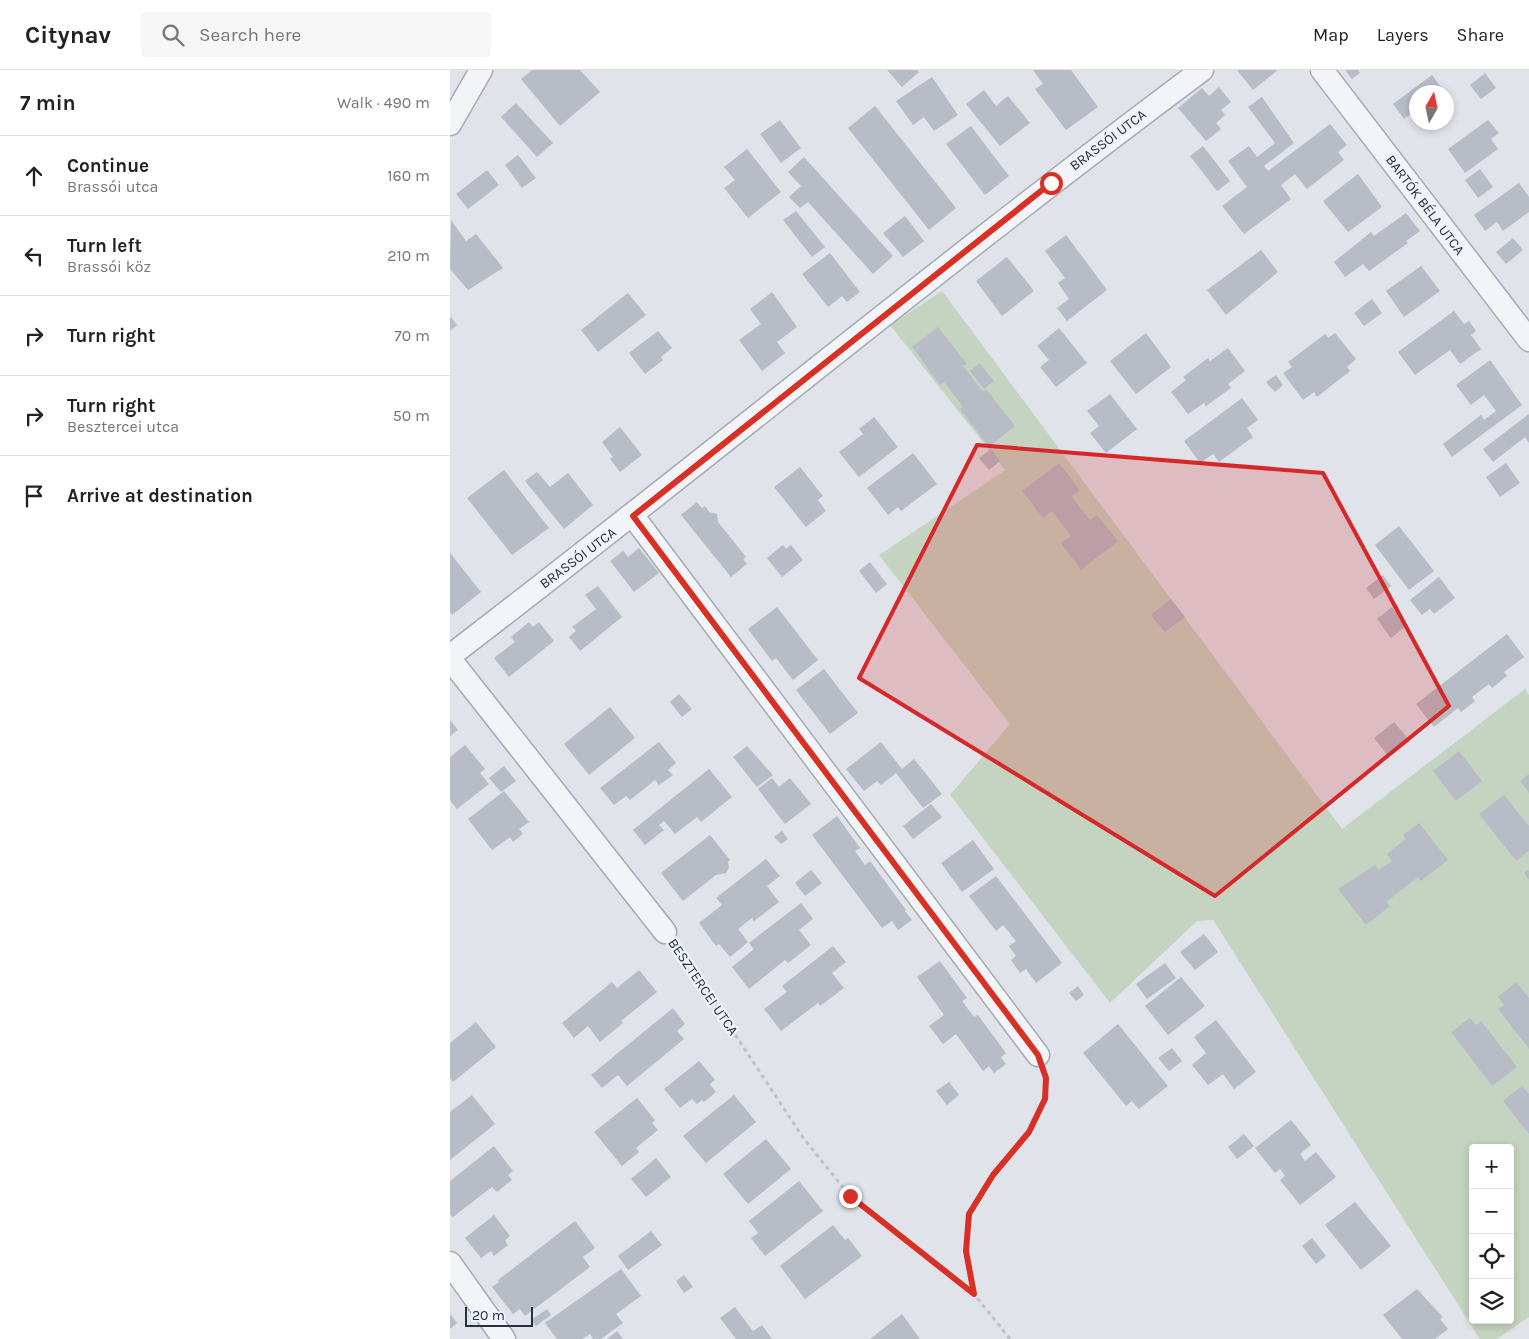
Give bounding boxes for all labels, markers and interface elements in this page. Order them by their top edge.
search box [141,12,491,57]
text: Citynav [25,21,111,49]
icon: search [159,21,187,49]
text: Search here [199,24,301,46]
text: Map [1313,24,1349,46]
text: Layers [1377,24,1429,46]
text: Share [1457,24,1504,46]
north arrow [1409,85,1454,130]
text: 7 min [20,91,76,115]
text: Walk · 490 m [337,93,430,112]
street label: BRASSÓI UTCA [1066,106,1150,174]
street label: BARTÓK BÉLA UTCA [1382,151,1469,258]
text: Continue [67,155,149,177]
icon: ahead [20,162,48,190]
text: 160 m [387,166,430,185]
route start [1040,172,1063,195]
text: Brassói utca [67,177,158,196]
text: Turn left [67,235,142,257]
icon: left [20,242,48,270]
text: 210 m [387,246,430,265]
text: Brassói köz [67,257,151,276]
icon: right [20,322,48,350]
text: Turn right [67,325,156,347]
text: 70 m [394,326,430,345]
text: Turn right [67,395,156,417]
icon: right [20,402,48,430]
text: 50 m [393,406,430,425]
text: Besztercei utca [67,417,179,436]
icon: arrive [20,482,48,510]
text: Arrive at destination [67,485,253,507]
street label: BRASSÓI UTCA [536,524,620,592]
street label: BESZTERCEI UTCA [664,935,742,1039]
map controls [1469,1144,1514,1324]
button: + [1469,1144,1514,1189]
route end [839,1185,862,1208]
button: − [1469,1189,1514,1234]
button: locate [1469,1234,1514,1279]
button: layers [1469,1279,1514,1324]
scale bar [465,1304,532,1327]
text: 20 m [472,1307,505,1324]

